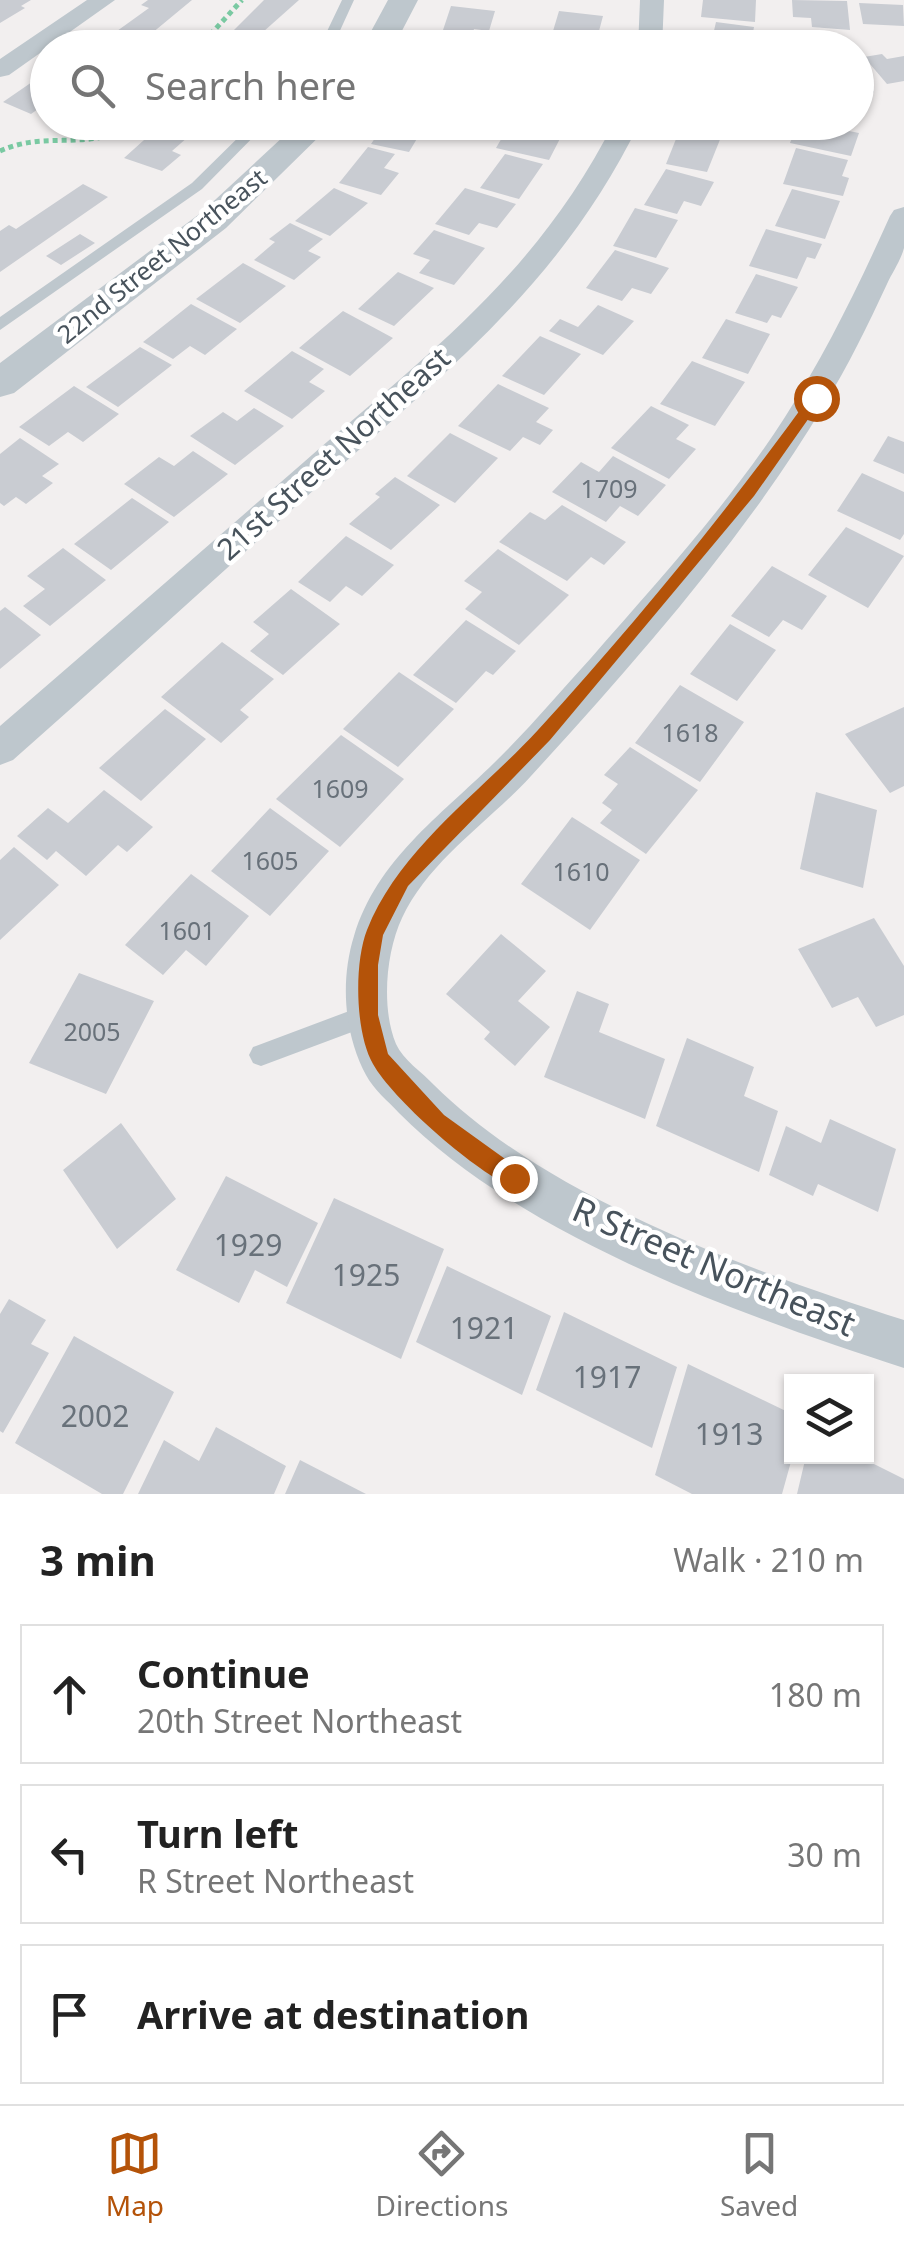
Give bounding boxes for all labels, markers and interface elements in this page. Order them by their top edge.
search box [30,30,874,140]
icon: search [65,58,120,113]
text: Search here [145,59,356,111]
street label: 22nd Street Northeast [50,160,273,350]
street label: 21st Street Northeast [208,337,459,569]
route start [794,376,840,422]
house number: 1709 [580,471,638,505]
house number: 1618 [661,715,719,749]
house number: 1609 [311,771,369,805]
house number: 1605 [241,843,299,877]
house number: 1610 [552,854,610,888]
house number: 1601 [158,913,216,947]
house number: 2005 [63,1014,121,1048]
route end [492,1156,538,1202]
street label: R Street Northeast [566,1185,863,1346]
house number: 1929 [214,1224,282,1265]
house number: 1925 [332,1254,400,1295]
house number: 1921 [450,1307,518,1348]
house number: 1917 [573,1356,641,1397]
map controls [784,1374,874,1464]
button: layers [784,1374,874,1464]
house number: 2002 [61,1395,129,1436]
house number: 1913 [695,1413,763,1454]
text: 3 min [40,1531,156,1588]
text: Walk · 210 m [673,1538,864,1581]
text: Continue [137,1647,310,1699]
icon: ahead [42,1667,97,1722]
text: 180 m [769,1673,862,1716]
text: 20th Street Northeast [137,1699,462,1742]
text: Turn left [137,1807,299,1859]
icon: left [42,1827,97,1882]
text: 30 m [787,1833,862,1876]
text: R Street Northeast [137,1859,414,1902]
icon: arrive [42,1987,97,2042]
text: Arrive at destination [137,1988,529,2040]
tab: Map [106,2126,164,2224]
tab: Directions [376,2126,508,2224]
tab: Saved [720,2126,798,2224]

